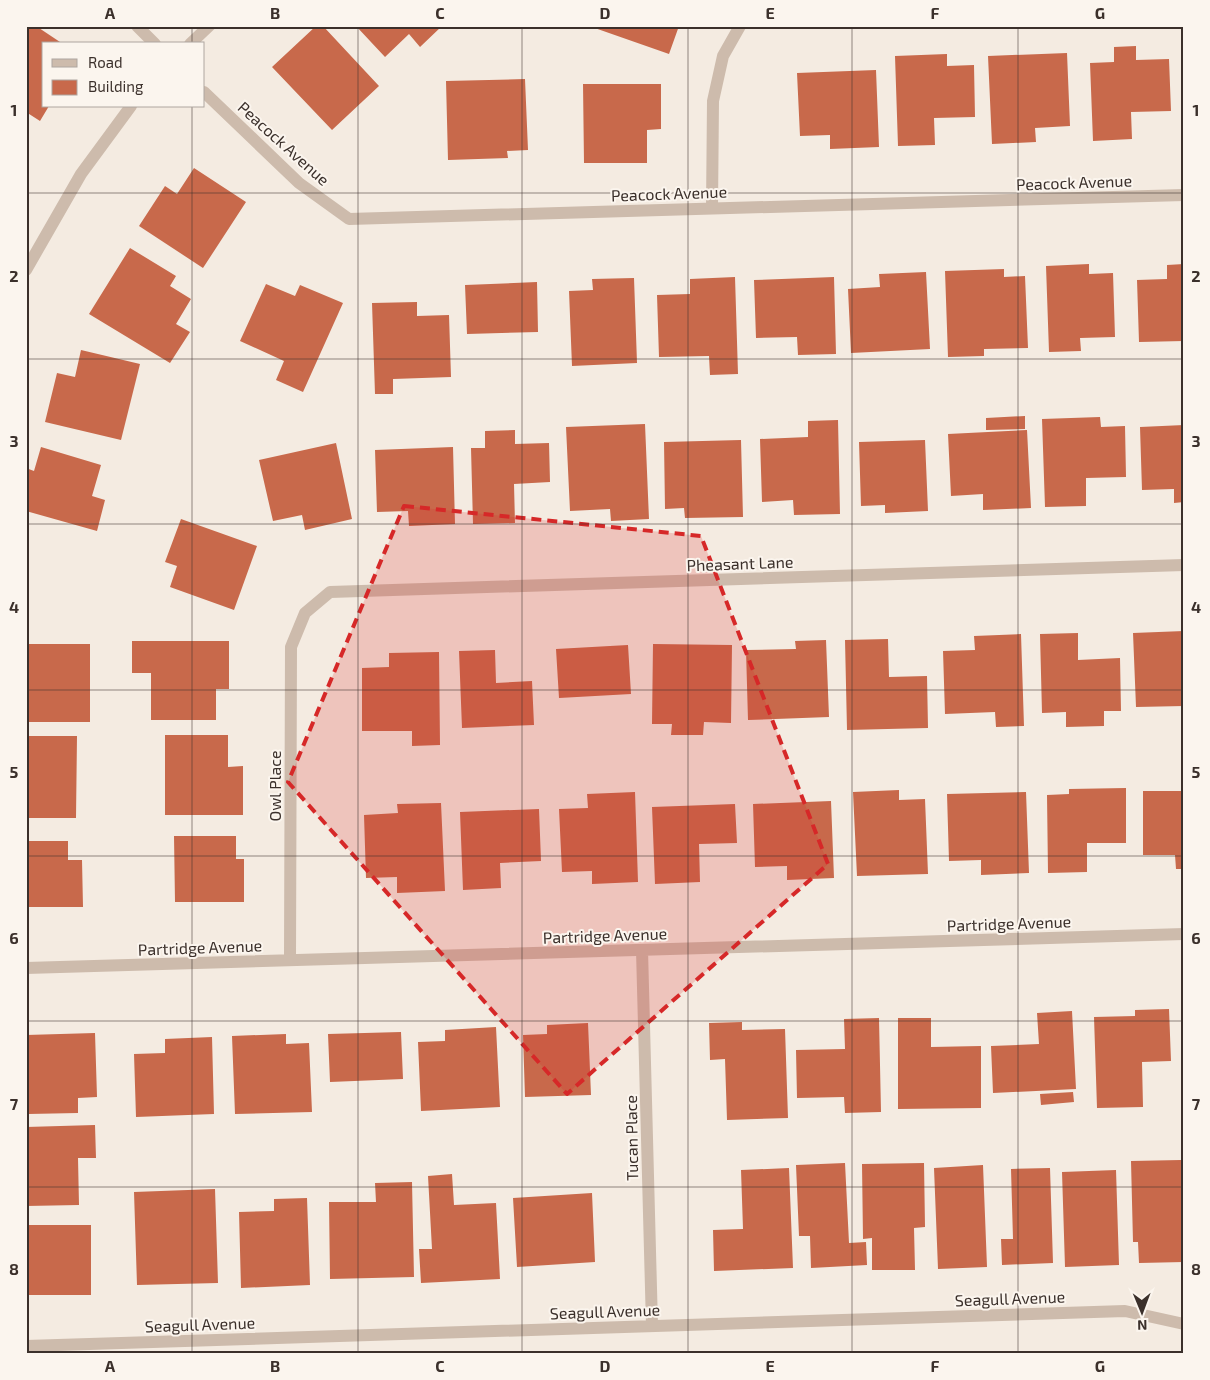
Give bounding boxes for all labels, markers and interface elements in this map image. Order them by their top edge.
text: A [105,3,116,22]
text: B [270,3,280,22]
text: C [435,3,445,22]
text: D [600,3,611,22]
text: E [765,3,775,22]
text: F [931,3,940,22]
text: G [1095,3,1105,22]
legend [42,42,205,108]
text: Road [88,53,123,71]
text: Building [88,77,144,95]
street label: Peacock Avenue [234,97,334,189]
text: 1 [11,100,17,119]
text: 1 [1193,100,1199,119]
street label: Peacock Avenue [1016,170,1132,194]
street label: Peacock Avenue [611,181,727,205]
text: 2 [9,266,19,285]
text: 2 [1191,266,1201,285]
text: 3 [9,431,19,450]
text: 3 [1191,431,1201,450]
street label: Pheasant Lane [686,552,794,574]
text: 4 [9,597,19,616]
text: 4 [1191,597,1201,616]
street label: Owl Place [265,750,284,822]
text: 5 [10,762,19,781]
text: 5 [1192,762,1201,781]
street label: Partridge Avenue [946,911,1072,935]
street label: Partridge Avenue [542,923,668,947]
text: 6 [9,928,19,947]
text: 6 [1191,928,1201,947]
street label: Partridge Avenue [137,935,263,959]
text: 7 [10,1094,19,1113]
text: 7 [1192,1094,1201,1113]
street label: Tucan Place [621,1095,641,1181]
text: 8 [9,1259,19,1278]
text: 8 [1191,1259,1201,1278]
street label: Seagull Avenue [955,1287,1065,1309]
north arrow [1118,1288,1168,1338]
street label: Seagull Avenue [550,1300,660,1322]
street label: Seagull Avenue [145,1313,255,1335]
text: N [1137,1317,1147,1334]
text: A [105,1356,116,1375]
text: B [270,1356,280,1375]
text: C [435,1356,445,1375]
text: D [600,1356,611,1375]
text: E [765,1356,775,1375]
text: F [931,1356,940,1375]
text: G [1095,1356,1105,1375]

